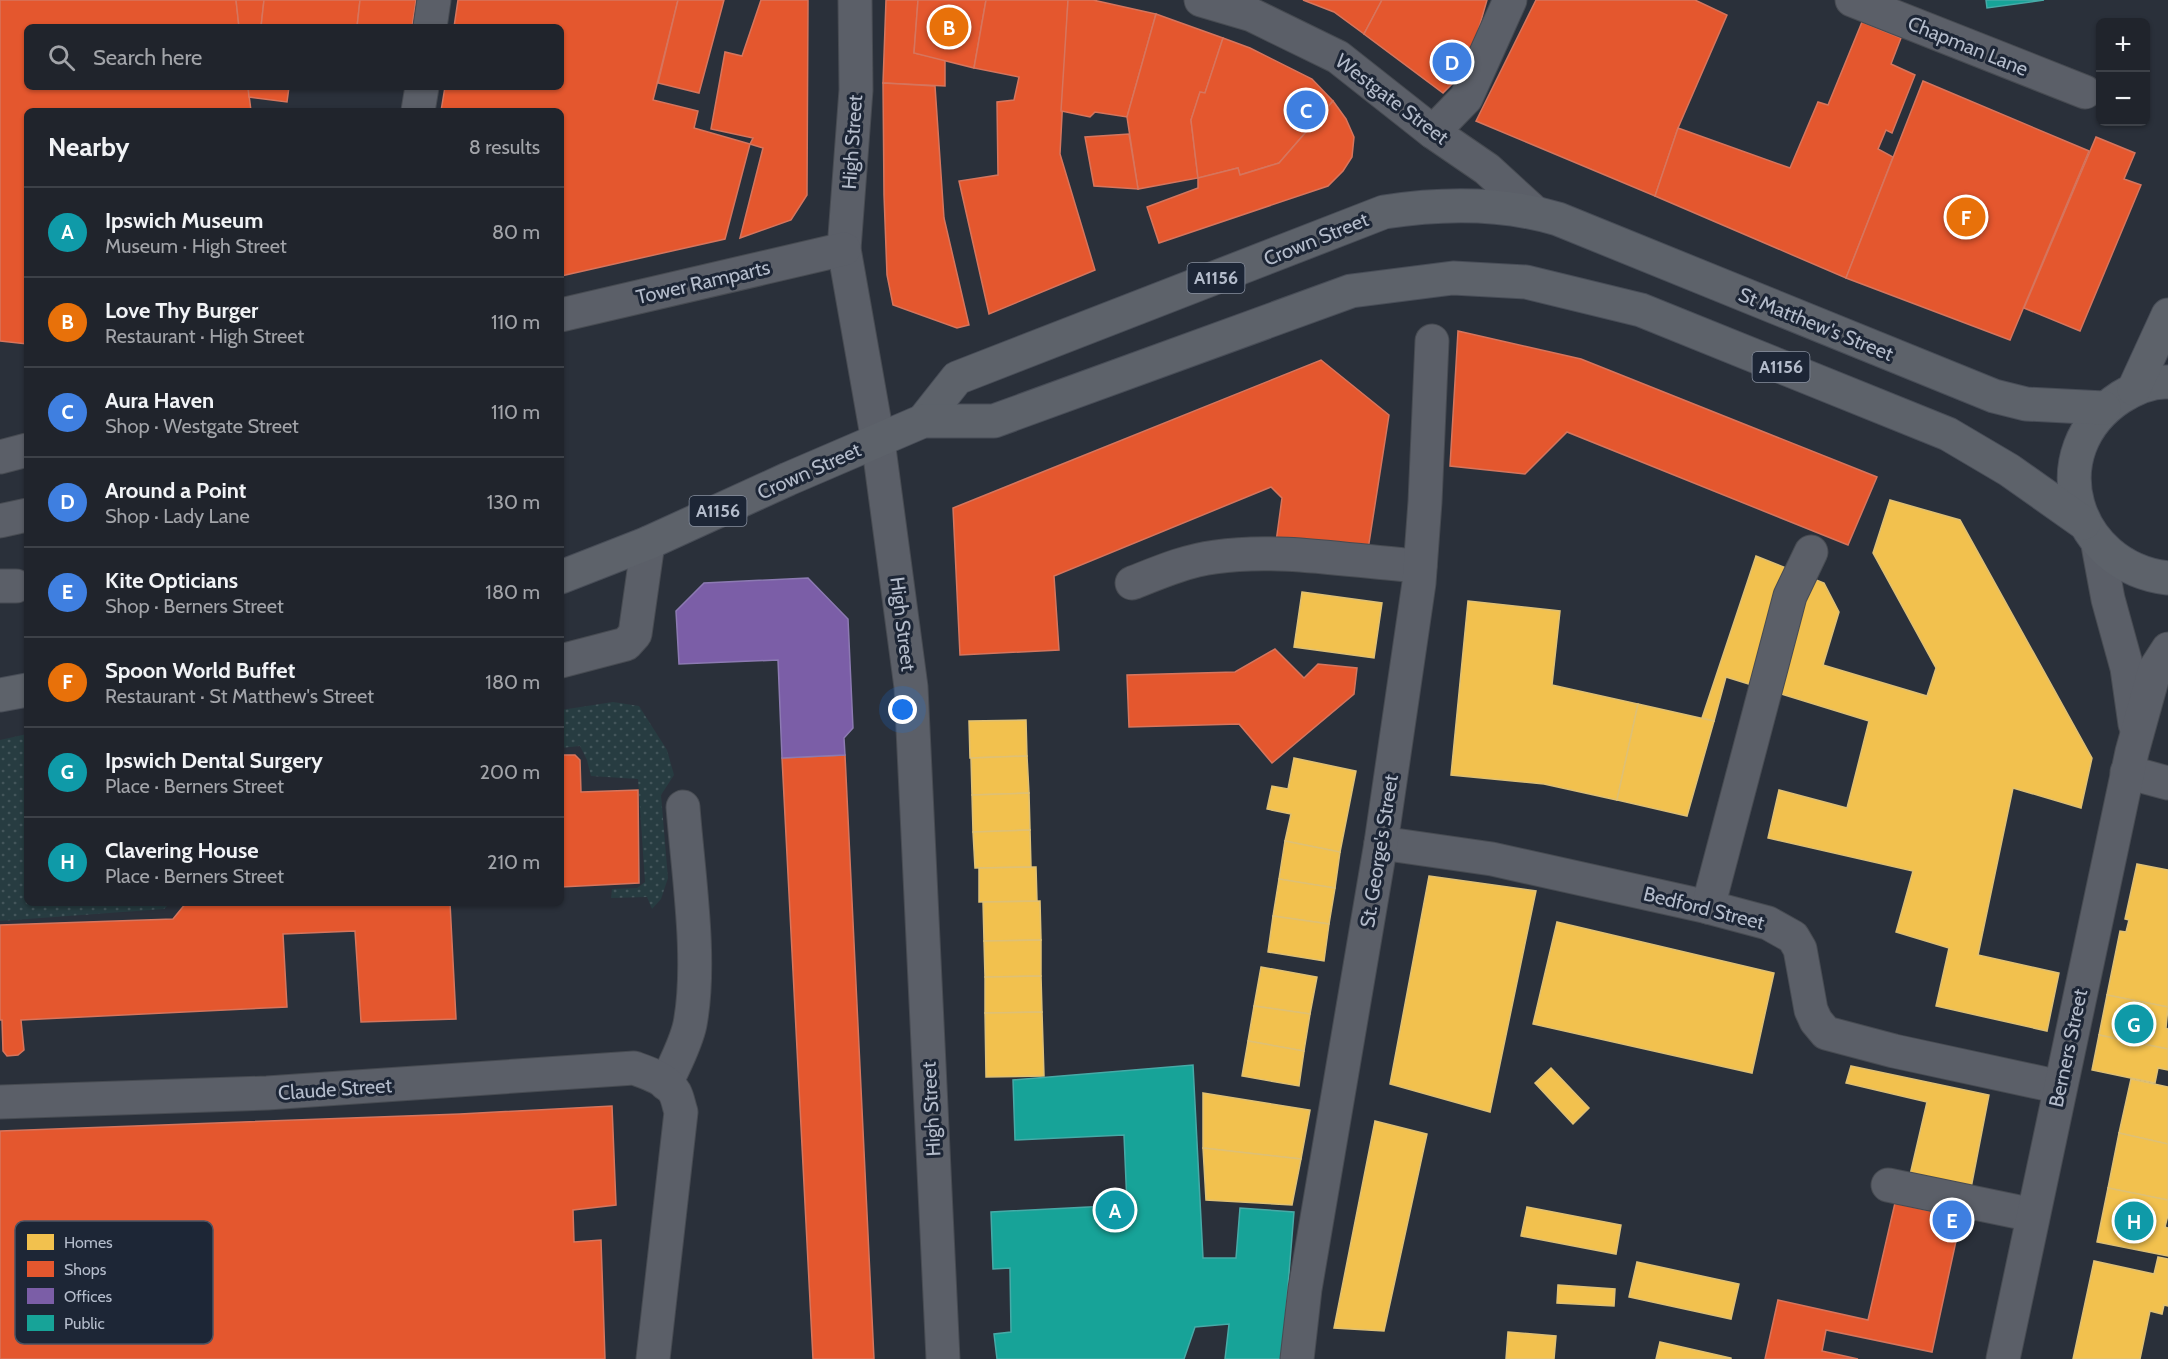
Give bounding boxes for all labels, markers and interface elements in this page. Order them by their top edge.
pin: B [930,4,968,50]
street label: Chapman Lane [1904,11,2032,81]
map controls [2096,18,2150,126]
button: + [2096,18,2150,72]
search box [24,24,564,90]
pin: D [1432,40,1472,84]
icon: search [45,41,78,74]
text: Search here [93,44,202,71]
street label: Westgate Street [1331,49,1454,150]
button: − [2096,72,2150,126]
pin: C [1286,88,1326,132]
street label: High Street [837,94,867,190]
text: Nearby [48,131,129,163]
text: 8 results [469,135,540,159]
pin: F [1946,194,1986,240]
text: Ipswich Museum [105,207,263,234]
street label: Crown Street [1260,207,1372,271]
text: A [61,220,74,244]
text: 80 m [492,220,540,244]
text: Museum · High Street [105,234,287,258]
street label: Tower Ramparts [634,255,772,309]
road number: A1156 [1188,263,1244,293]
street label: St Matthew's Street [1735,282,1897,366]
text: Love Thy Burger [105,297,258,324]
text: B [61,310,74,334]
text: 110 m [491,310,540,334]
text: Restaurant · High Street [105,324,304,348]
road number: A1156 [1752,352,1810,382]
text: Aura Haven [105,387,214,414]
text: C [61,400,74,424]
text: 110 m [491,400,540,424]
text: Shop · Westgate Street [105,414,299,438]
street label: Crown Street [754,437,865,504]
text: Around a Point [105,477,246,504]
text: D [60,490,75,514]
text: 130 m [487,490,540,514]
road number: A1156 [690,496,746,526]
text: Shop · Lady Lane [105,504,250,528]
text: Kite Opticians [105,567,238,594]
street label: High Street [885,575,921,673]
text: E [62,580,73,604]
text: 180 m [485,580,540,604]
text: Shop · Berners Street [105,594,284,618]
text: Spoon World Buffet [105,657,295,684]
text: F [62,670,73,694]
text: 180 m [485,670,540,694]
text: Restaurant · St Matthew's Street [105,684,374,708]
your location [888,695,917,724]
text: Ipswich Dental Surgery [105,747,323,774]
text: G [61,760,74,784]
text: 200 m [480,760,540,784]
street label: St. George's Street [1355,772,1403,929]
text: Place · Berners Street [105,774,284,798]
text: Clavering House [105,837,259,864]
text: H [60,850,75,874]
text: 210 m [487,850,540,874]
text: Place · Berners Street [105,864,284,888]
street label: Bedford Street [1641,881,1767,935]
street label: Berners Street [2044,986,2092,1109]
pin: G [2114,1002,2154,1046]
street label: High Street [917,1061,945,1157]
street label: Claude Street [277,1073,393,1105]
pin: A [1096,1188,1134,1232]
pin: E [1932,1198,1972,1242]
pin: H [2114,1198,2154,1244]
legend [15,1221,213,1344]
text: Homes [64,1233,113,1252]
text: Shops [64,1260,107,1279]
text: Offices [64,1287,113,1306]
text: Public [64,1314,105,1333]

